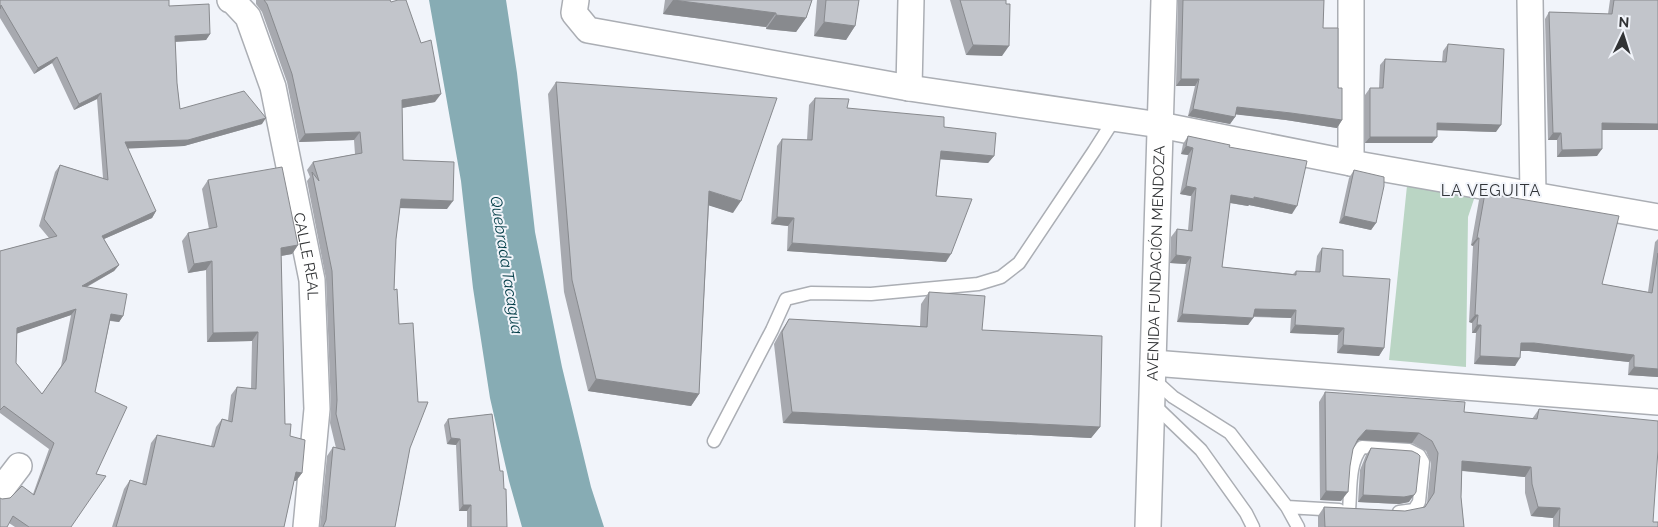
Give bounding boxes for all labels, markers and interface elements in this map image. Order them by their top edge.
north arrow [1598,10,1648,60]
text: N [1618,14,1630,30]
street label: AVENIDA FUNDACIÓN MENDOZA [1143,145,1169,381]
district label: LA VEGUITA [1441,181,1541,200]
water label: Quebrada Tacagua [486,195,527,336]
street label: CALLE REAL [290,211,322,301]

